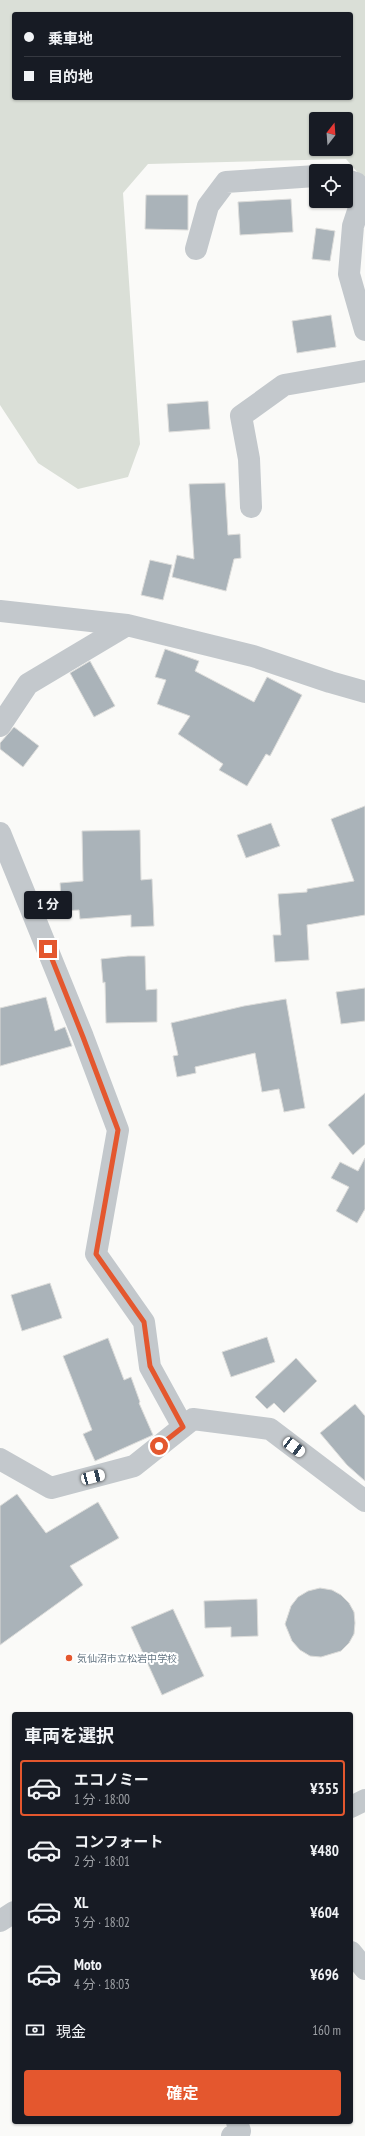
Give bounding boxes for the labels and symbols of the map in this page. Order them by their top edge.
north arrow [309,112,353,156]
callout: 1 分 [24,891,72,919]
route end [39,940,57,958]
car [281,1435,307,1459]
route start [150,1437,168,1455]
car [80,1468,106,1486]
place label: 気仙沼市立松岩中学校 [77,1652,177,1665]
marker: 気仙沼市立松岩中学校 [64,1653,74,1663]

